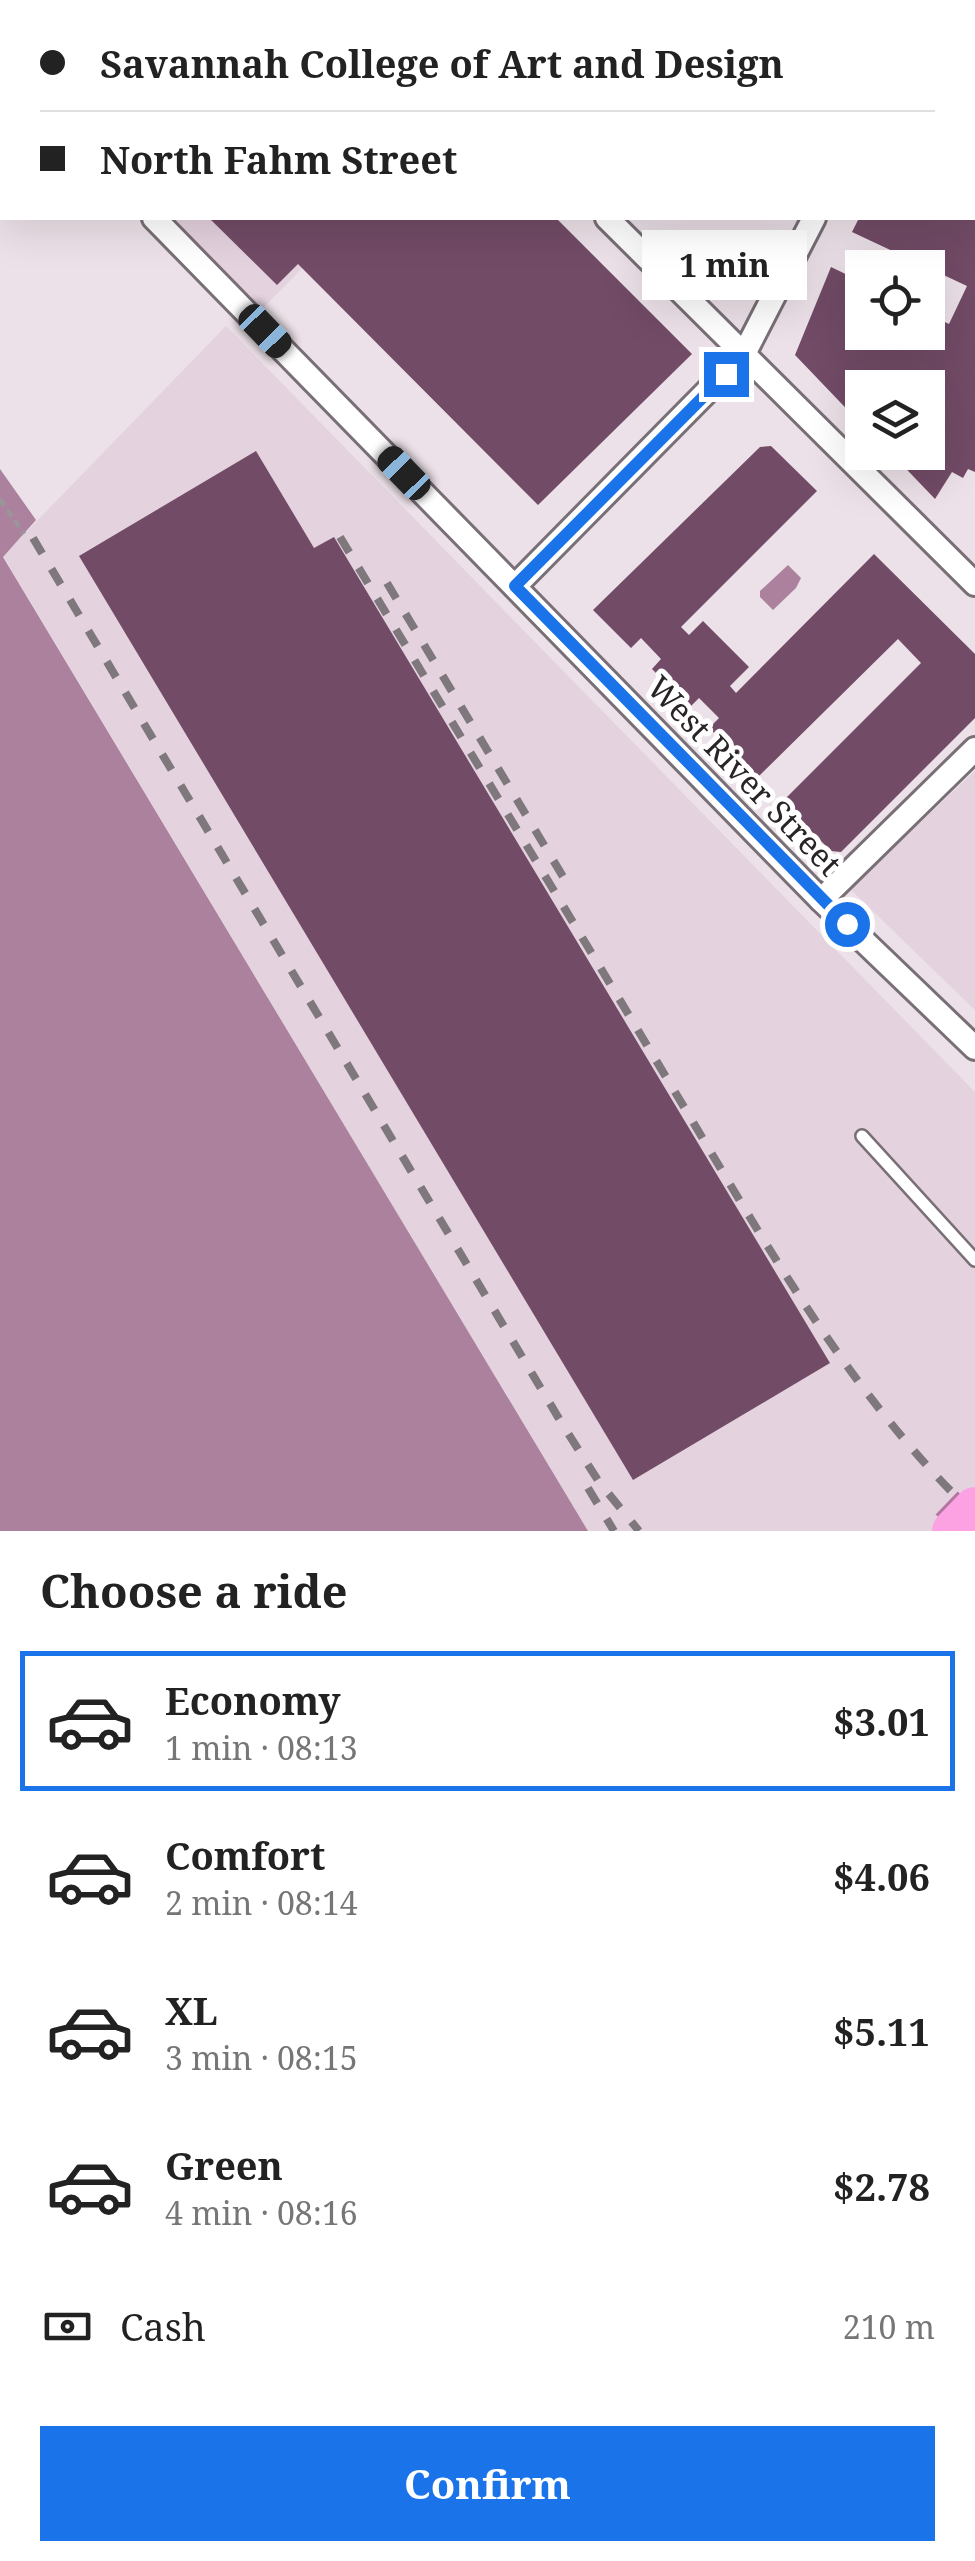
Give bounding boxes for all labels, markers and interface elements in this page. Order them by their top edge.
text: Savannah College of Art and Design [100,37,784,89]
text: North Fahm Street [100,133,457,185]
callout: 1 min [644,229,808,299]
text: 1 min [679,243,770,286]
map controls [845,250,945,470]
button: locate [845,250,945,350]
car [233,299,297,363]
route end [704,352,749,397]
button: layers [845,370,945,470]
car [372,441,436,505]
street label: West River Street [638,666,852,884]
route start [825,902,870,947]
text: Choose a ride [40,1560,348,1621]
text: Economy [165,1674,341,1726]
icon: car [45,1676,135,1766]
text: $3.01 [833,1695,930,1747]
text: 1 min · 08:13 [165,1726,358,1769]
text: Comfort [165,1829,325,1881]
icon: car [45,1831,135,1921]
text: $4.06 [833,1850,930,1902]
text: 2 min · 08:14 [165,1881,358,1924]
text: XL [165,1984,218,2036]
icon: car [45,1986,135,2076]
text: $5.11 [833,2005,930,2057]
text: 3 min · 08:15 [165,2036,358,2079]
text: Green [165,2139,283,2191]
icon: car [45,2141,135,2231]
text: $2.78 [833,2160,930,2212]
text: 4 min · 08:16 [165,2191,358,2234]
icon: cash [40,2299,95,2354]
text: Cash [120,2300,206,2352]
text: 210 m [843,2305,935,2348]
button: Confirm [40,2426,935,2541]

